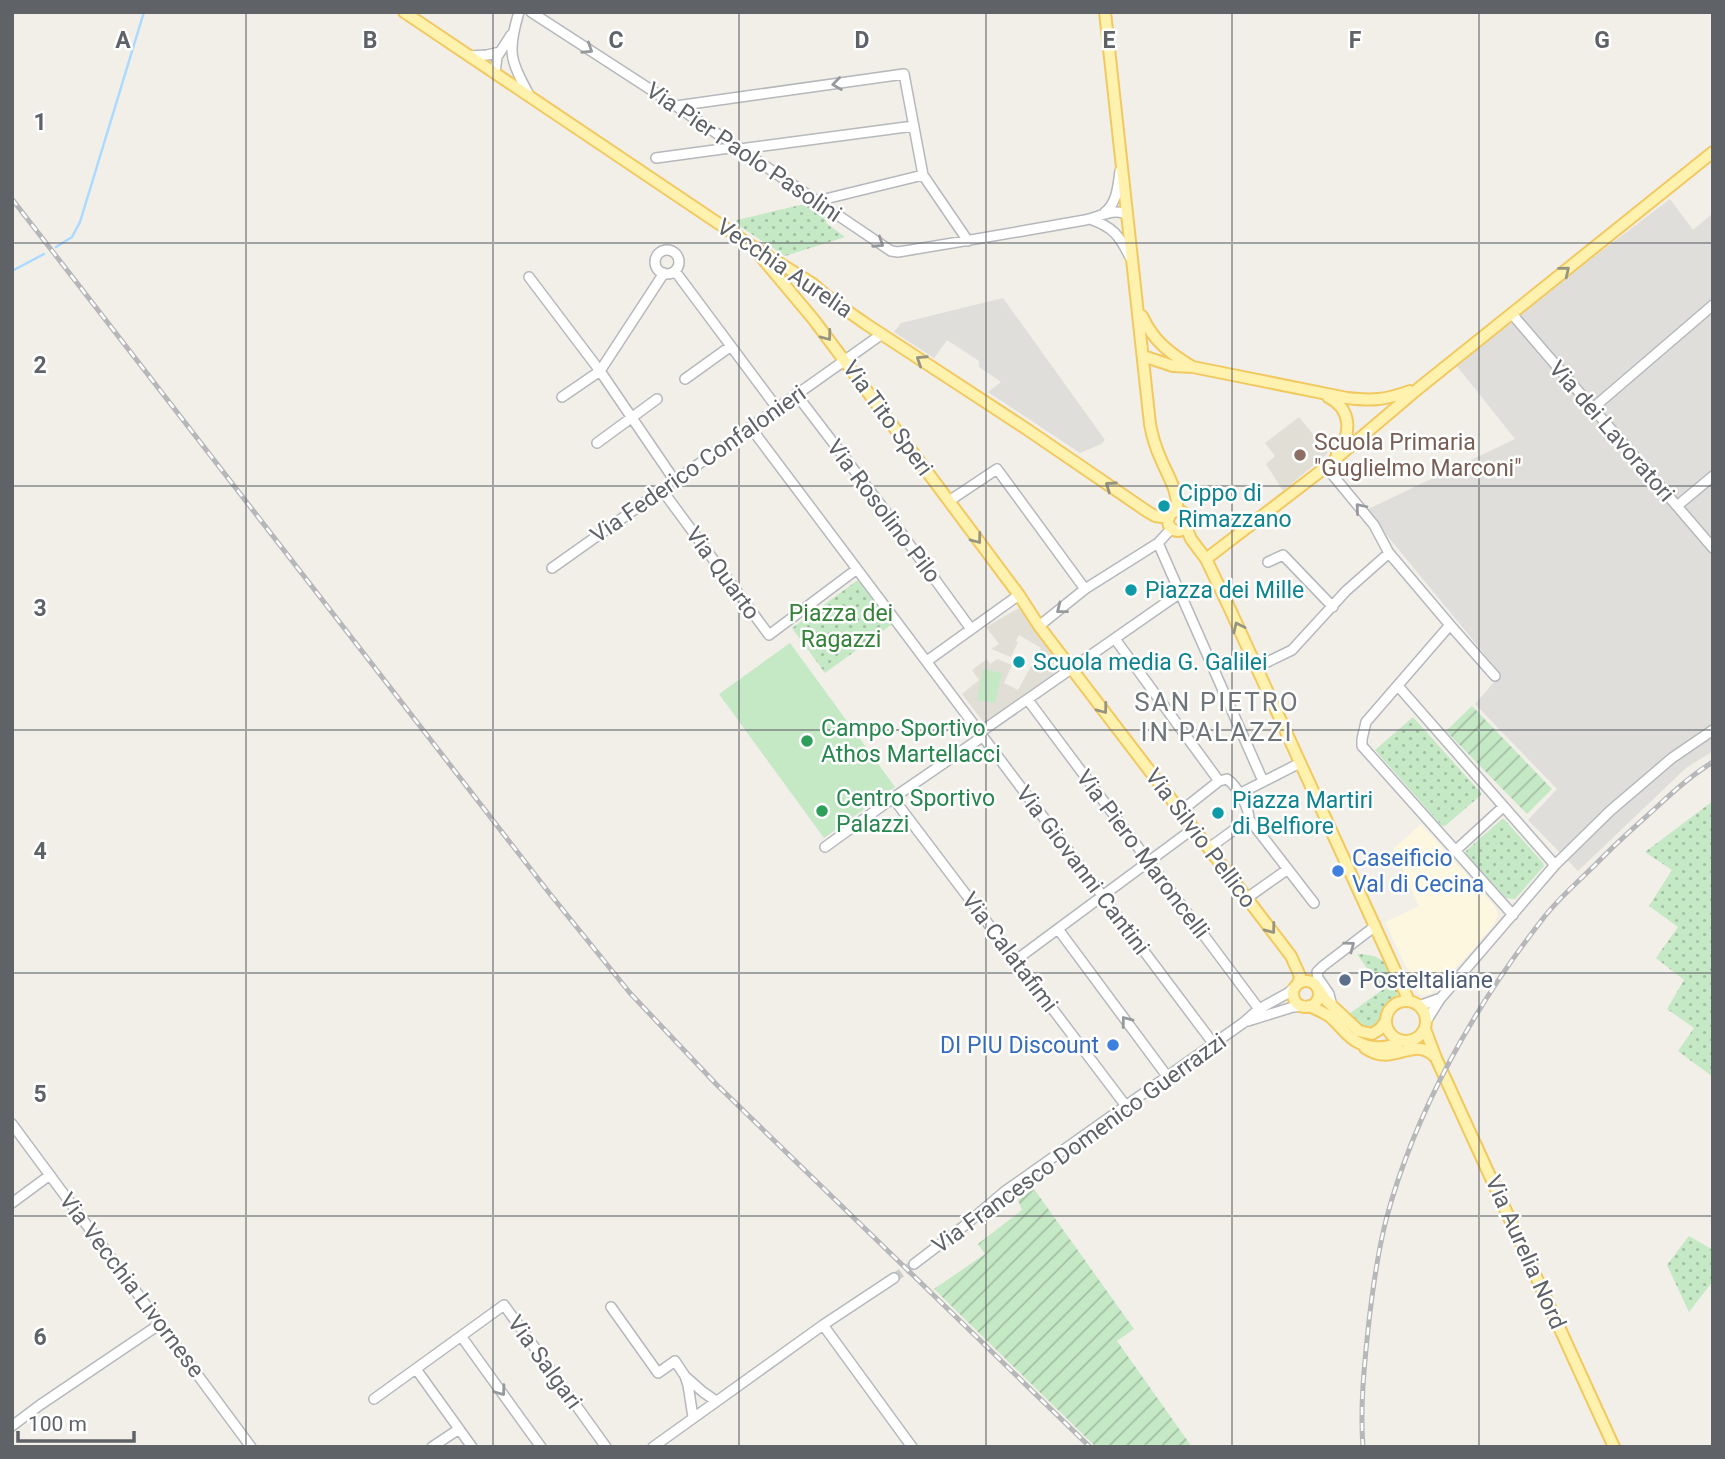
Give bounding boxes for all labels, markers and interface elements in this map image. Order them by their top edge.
text: A [115,27,131,54]
text: B [363,27,377,54]
text: C [608,27,624,54]
text: D [855,27,869,54]
text: E [1103,27,1116,54]
text: F [1349,27,1362,54]
text: G [1594,27,1610,54]
one-way arrow [581,41,594,54]
one-way arrow [831,76,843,91]
street label: Via Pier Paolo Pasolini [641,77,847,228]
text: 1 [33,109,47,136]
street label: Vecchia Aurelia [712,213,858,324]
one-way arrow [872,235,885,248]
one-way arrow [1557,267,1569,280]
one-way arrow [819,328,831,341]
text: 2 [33,352,47,379]
one-way arrow [916,355,929,368]
street label: Via Tito Speri [837,356,938,481]
street label: Via dei Lavoratori [1543,356,1680,507]
street label: Via Federico Confalonieri [586,380,811,549]
place label: Scuola Primaria "Guglielmo Marconi" [1314,429,1522,482]
street label: Via Rosolino Pilo [821,434,946,588]
marker: Scuola Primaria "Guglielmo Marconi" [1292,447,1308,463]
place label: Cippo di Rimazzano [1178,480,1292,533]
one-way arrow [1105,482,1118,494]
marker: Cippo di Rimazzano [1156,498,1172,514]
one-way arrow [1356,503,1368,516]
street label: Via Quarto [680,522,765,625]
one-way arrow [969,531,981,544]
place label: Piazza dei Mille [1145,577,1304,604]
marker: Piazza dei Mille [1123,582,1139,598]
text: 3 [33,595,47,622]
park label: Piazza dei Ragazzi [789,600,893,653]
one-way arrow [1056,600,1068,613]
one-way arrow [1232,622,1246,634]
place label: Scuola media G. Galilei [1033,649,1268,676]
marker: Scuola media G. Galilei [1011,654,1027,670]
district label: SAN PIETRO IN PALAZZI [1134,687,1300,747]
one-way arrow [1094,702,1107,714]
place label: Campo Sportivo Athos Martellacci [821,715,1001,768]
marker: Campo Sportivo Athos Martellacci [799,733,815,749]
street label: Via Silvio Pellico [1139,763,1262,913]
street label: Via Piero Maroncelli [1070,765,1215,944]
street label: Via Giovanni Cantini [1010,781,1155,960]
place label: Centro Sportivo Palazzi [836,785,995,838]
place label: Piazza Martiri di Belfiore [1232,787,1373,840]
marker: Centro Sportivo Palazzi [814,803,830,819]
marker: Piazza Martiri di Belfiore [1210,805,1226,821]
text: 4 [33,838,47,865]
place label: Caseificio Val di Cecina [1352,845,1484,898]
marker: Caseificio Val di Cecina [1330,863,1346,879]
street label: Via Calatafimi [956,887,1063,1017]
one-way arrow [1262,921,1275,934]
one-way arrow [1342,941,1354,954]
place label: PosteItaliane [1359,967,1493,994]
marker: PosteItaliane [1337,972,1353,988]
one-way arrow [1122,1016,1135,1029]
street label: Via Francesco Domenico Guerrazzi [927,1028,1232,1259]
place label: DI PIU Discount [940,1032,1099,1059]
marker: DI PIU Discount [1105,1037,1121,1053]
text: 5 [33,1081,47,1108]
street label: Via Aurelia Nord [1480,1171,1571,1333]
street label: Via Vecchia Livornese [53,1188,210,1383]
street label: Via Salgari [502,1310,588,1414]
text: 6 [33,1324,47,1351]
one-way arrow [492,1383,505,1396]
scale bar [18,1400,133,1444]
text: 100 m [28,1412,87,1436]

